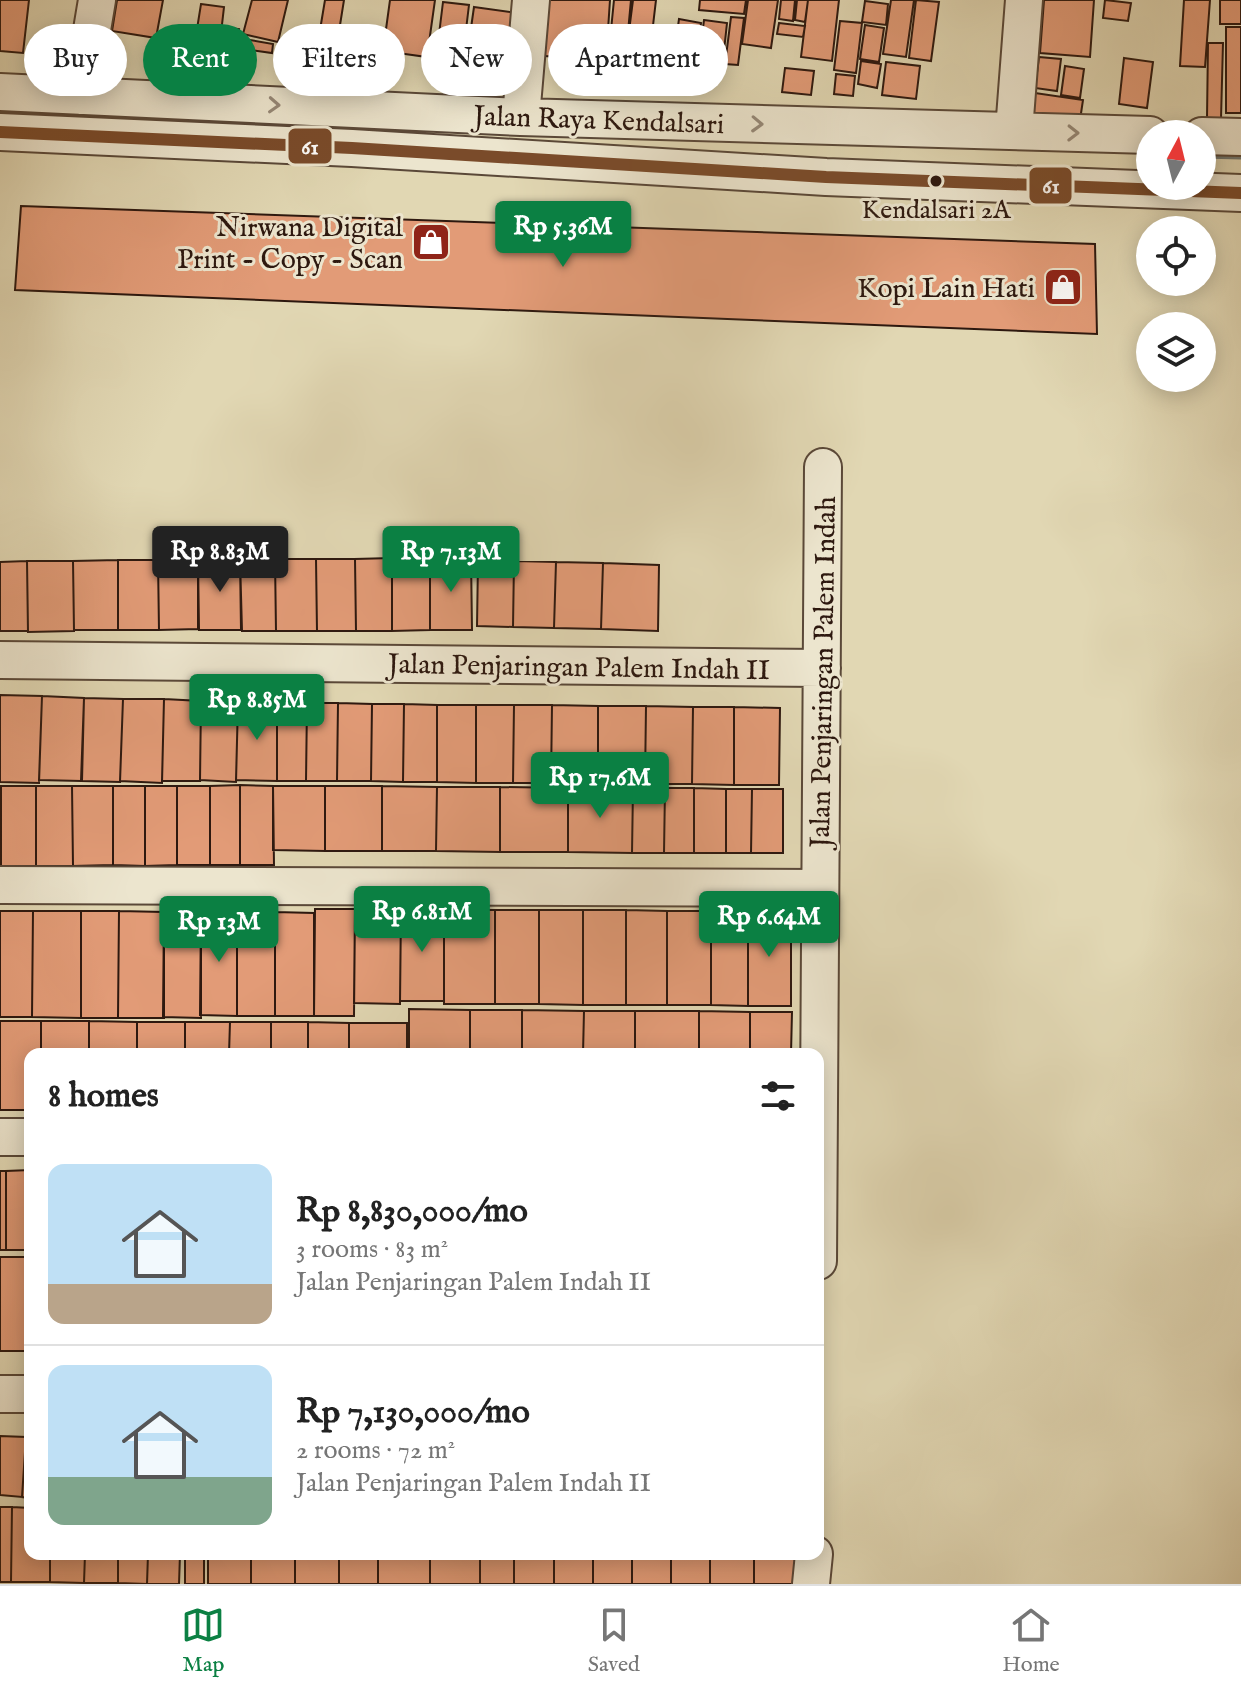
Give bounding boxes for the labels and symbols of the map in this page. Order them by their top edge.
one-way arrow [268,97,281,114]
street label: Jalan Raya Kendalsari [470,100,725,143]
one-way arrow [751,115,764,133]
north arrow [1136,120,1216,200]
one-way arrow [1067,124,1080,141]
line badge: 61 [287,127,333,165]
text: 61 [301,134,319,162]
line badge: 61 [1028,166,1073,205]
marker: Kendalsari 2A [928,173,944,189]
text: 61 [1042,173,1060,201]
place label: Kendalsari 2A [861,194,1012,227]
pin: Rp 5.36M [480,201,646,269]
place label: Nirwana Digital Print - Copy - Scan [177,211,403,278]
shop icon: Nirwana Digital Print - Copy - Scan [410,221,452,263]
shop icon: Kopi Lain Hati [1042,266,1084,308]
place label: Kopi Lain Hati [857,272,1035,307]
street label: Jalan Penjaringan Palem Indah [804,496,845,851]
pin: Rp 8.83M [137,526,303,594]
pin: Rp 7.13M [368,526,534,594]
street label: Jalan Penjaringan Palem Indah II [385,648,770,689]
pin: Rp 8.85M [174,674,340,742]
pin: Rp 17.6M [517,752,683,820]
pin: Rp 6.81M [339,886,505,954]
pin: Rp 6.64M [686,891,852,959]
pin: Rp 13M [154,896,284,964]

